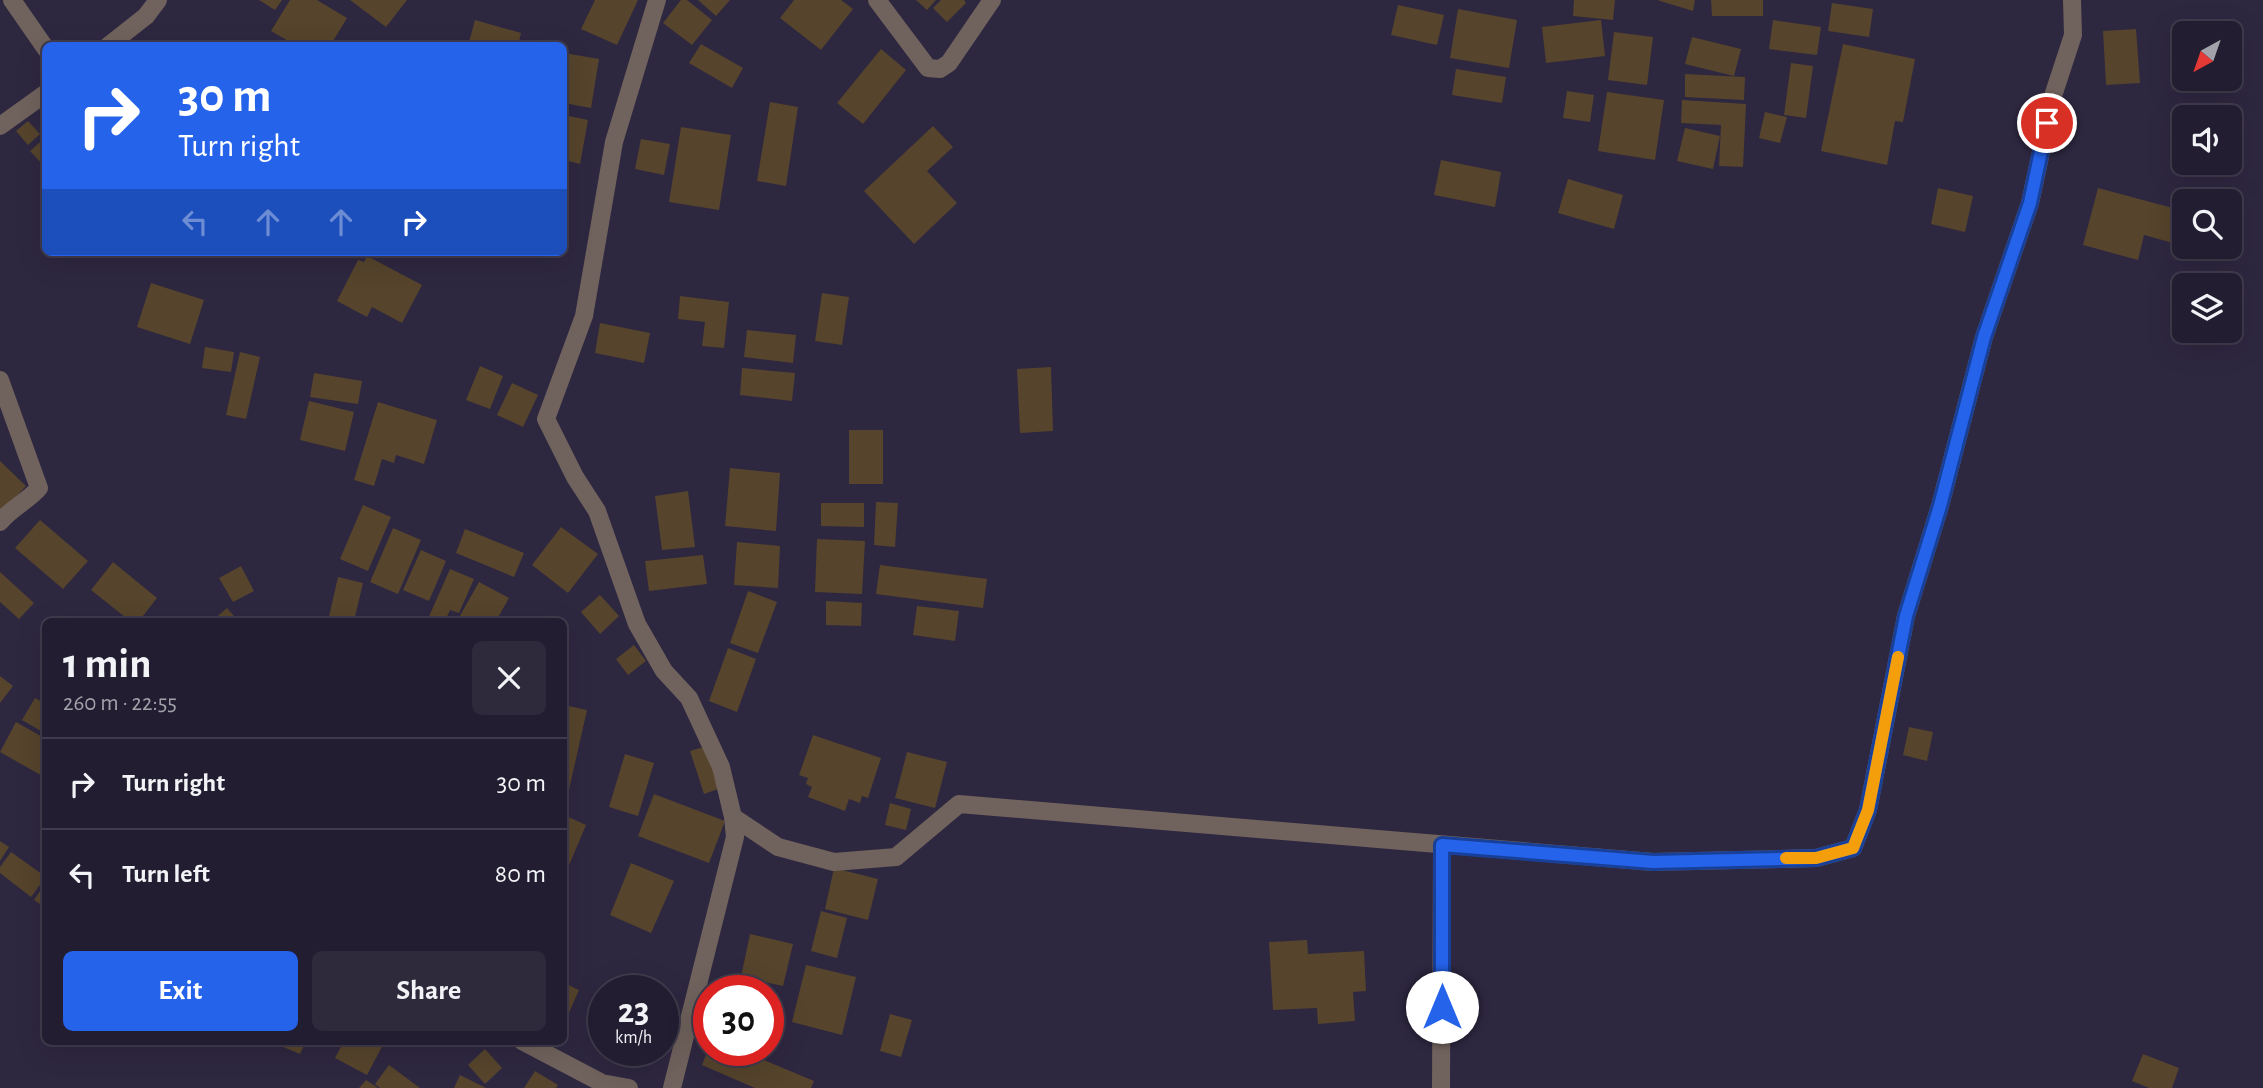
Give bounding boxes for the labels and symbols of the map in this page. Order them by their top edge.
north arrow [2172,21,2242,91]
pin [2017,93,2077,153]
position arrow [1405,970,1479,1044]
speed limit sign: 30 [693,975,784,1066]

